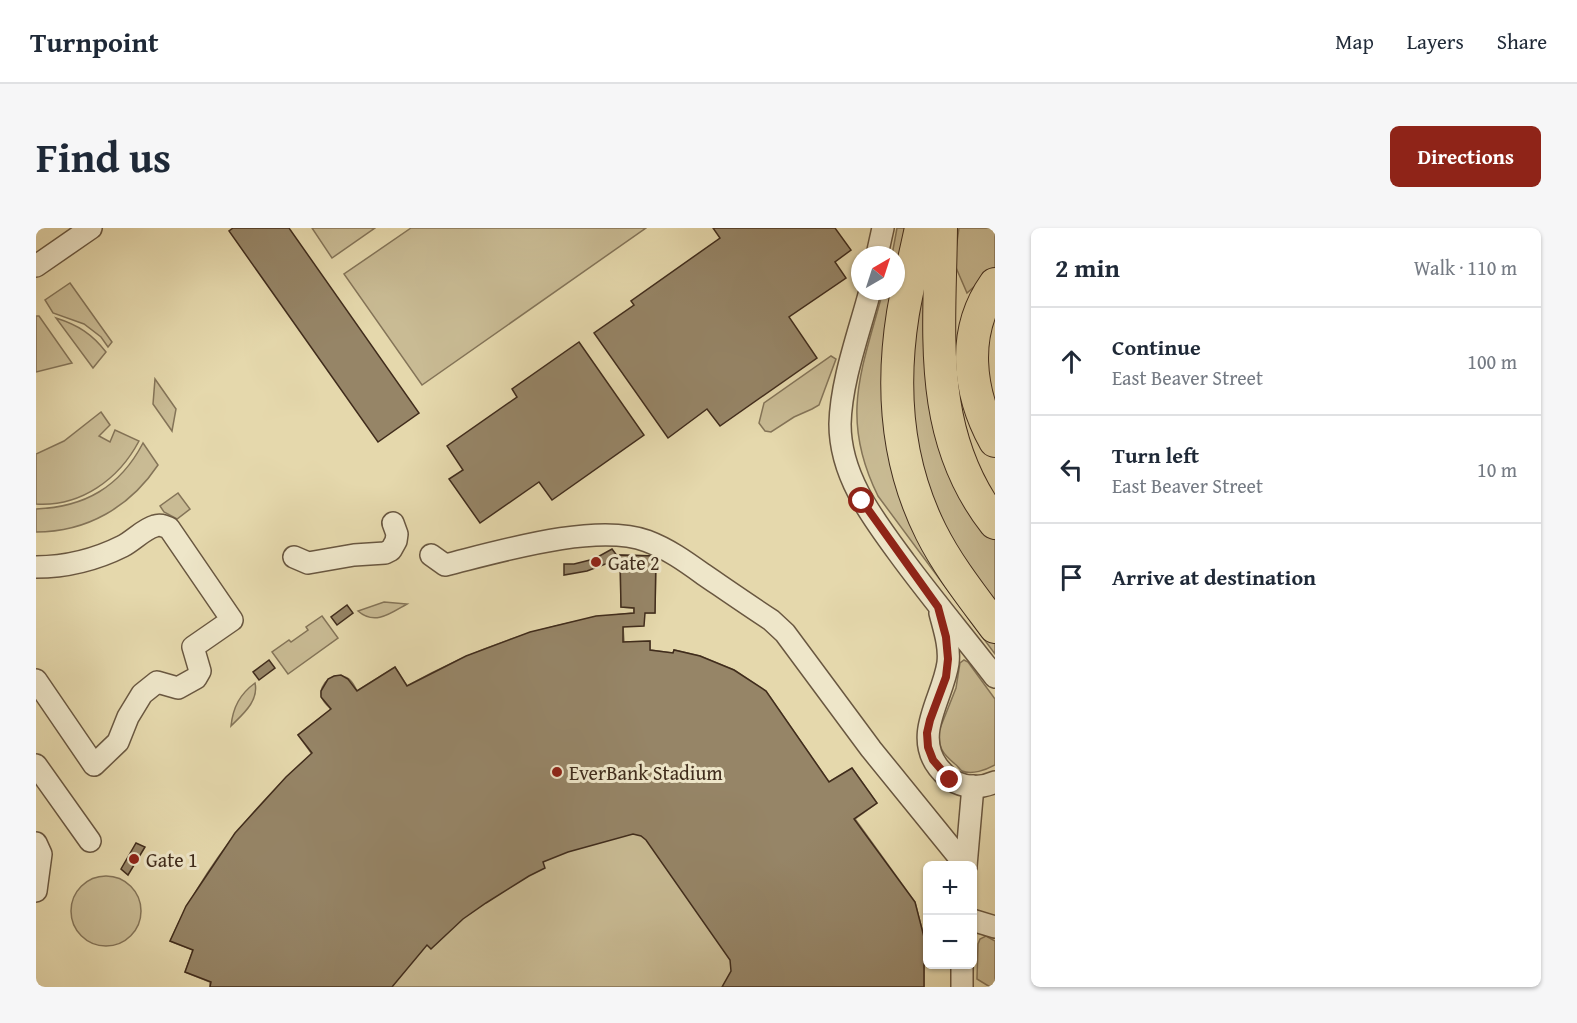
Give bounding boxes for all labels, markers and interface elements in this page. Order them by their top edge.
text: Turnpoint [30,21,159,62]
text: Map [1335,26,1374,57]
text: Layers [1407,26,1464,57]
text: Share [1497,26,1547,57]
text: Find us [36,126,171,187]
button: Directions [1390,126,1541,187]
north arrow [851,246,905,300]
text: 2 min [1055,248,1120,287]
text: Walk · 110 m [1414,253,1517,282]
text: Continue [1112,331,1201,363]
icon: ahead [1055,345,1088,378]
text: 100 m [1467,347,1517,376]
text: East Beaver Street [1112,363,1263,392]
text: Turn left [1112,439,1199,471]
icon: left [1055,453,1088,486]
text: 10 m [1477,455,1517,484]
text: East Beaver Street [1112,471,1263,500]
route start [848,487,874,513]
place label: Gate 2 [608,548,660,577]
marker: Gate 2 [589,555,603,569]
icon: arrive [1055,561,1088,594]
text: Arrive at destination [1112,561,1316,593]
place label: EverBank Stadium [569,758,723,787]
marker: EverBank Stadium [550,765,564,779]
route end [936,766,962,792]
place label: Gate 1 [146,845,198,874]
marker: Gate 1 [127,852,141,866]
map controls [923,861,977,969]
button: + [923,861,977,915]
button: − [923,915,977,969]

